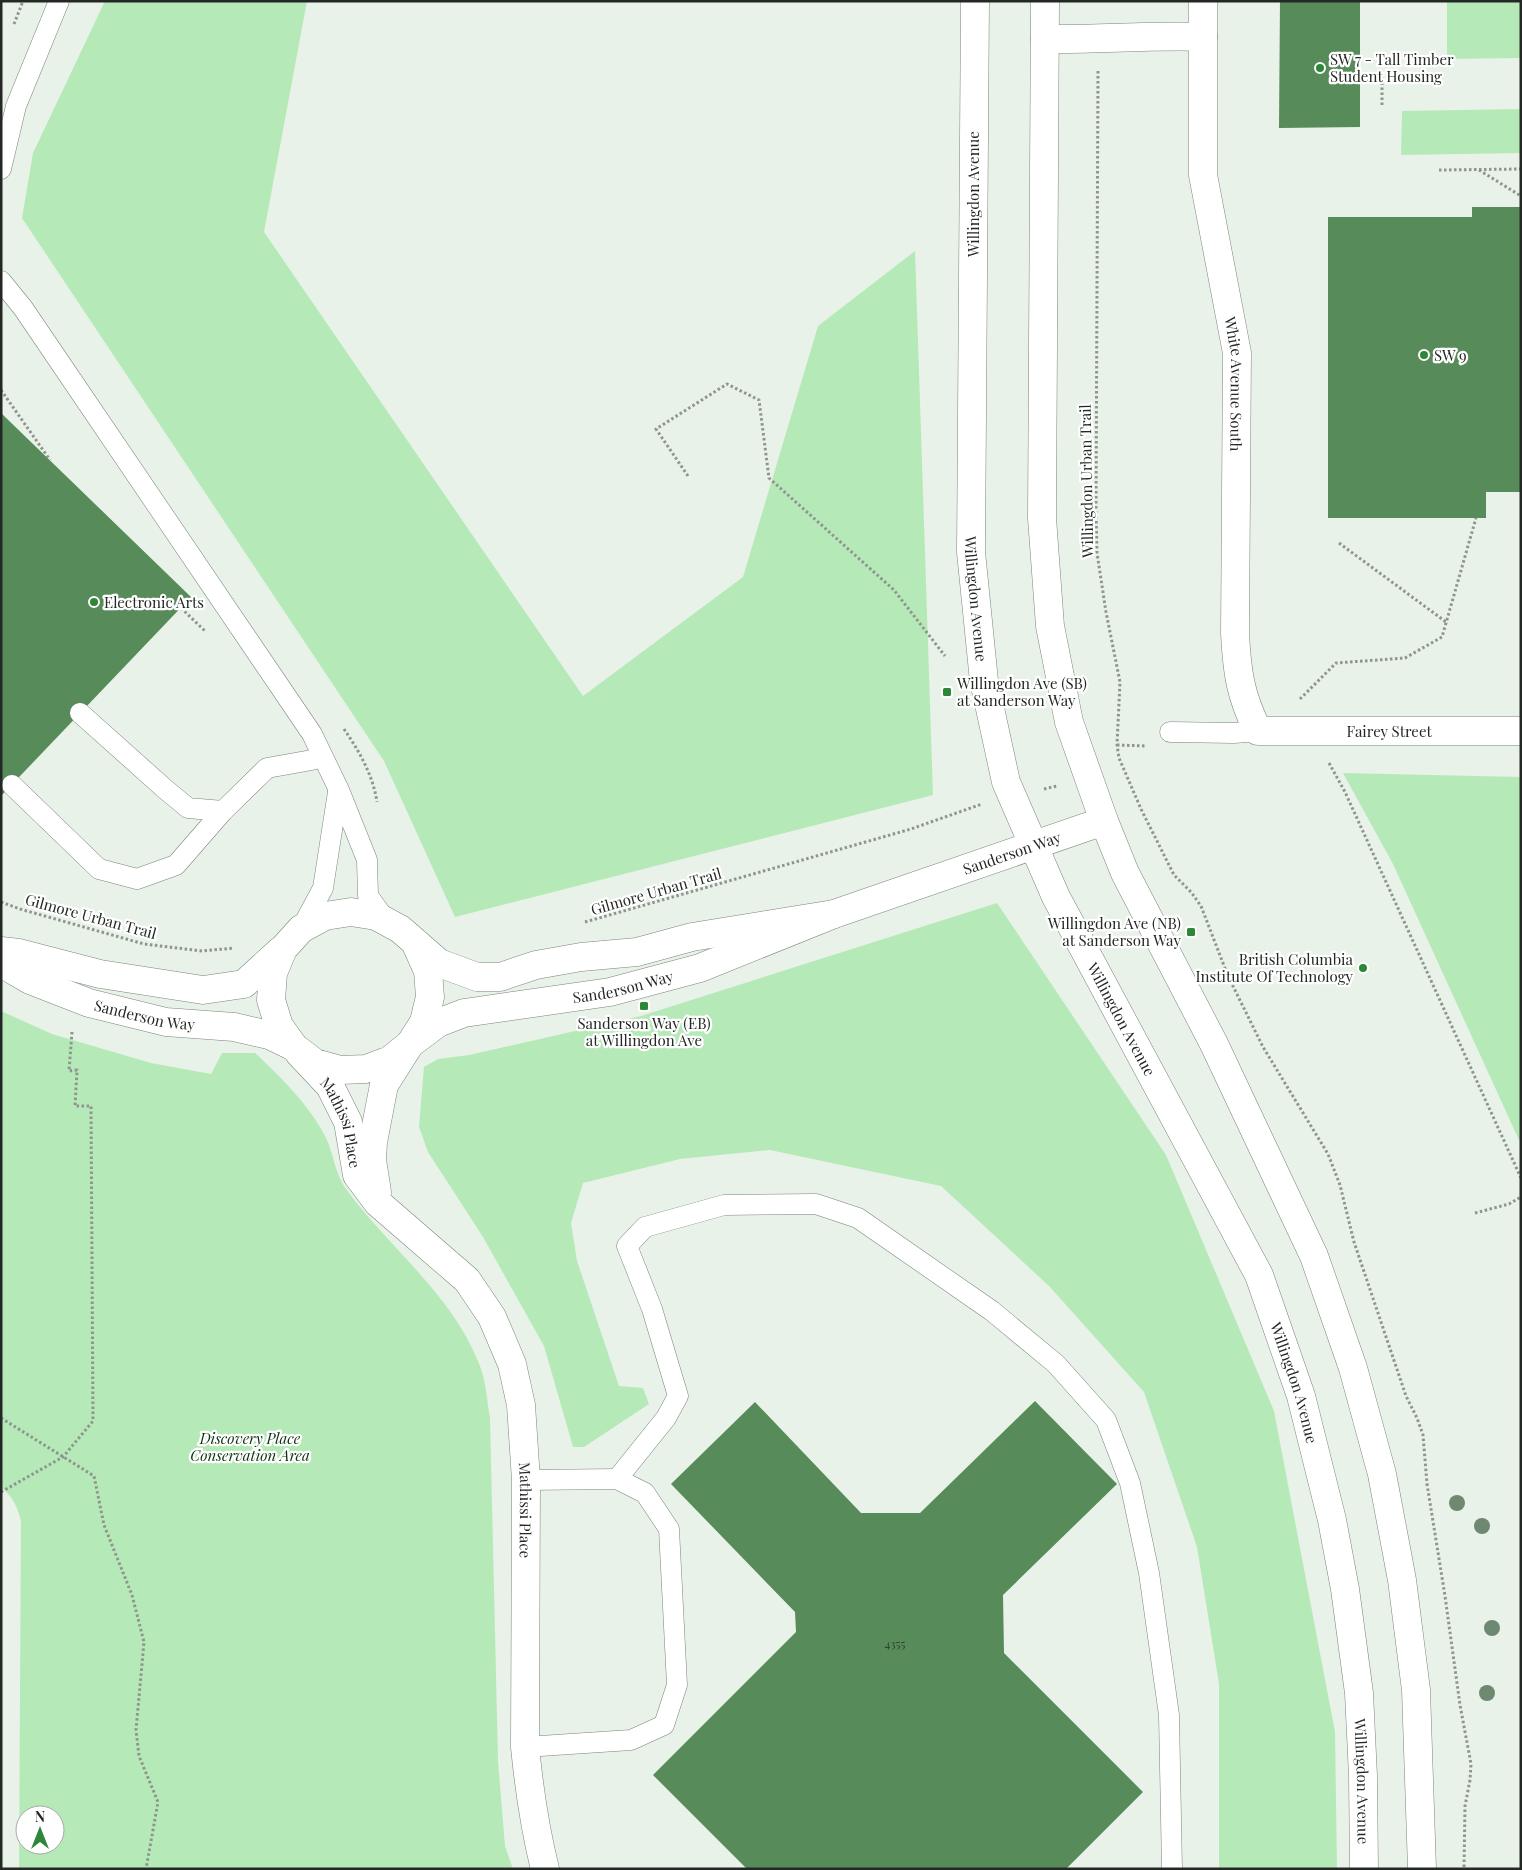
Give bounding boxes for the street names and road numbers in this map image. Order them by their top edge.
street label: Willingdon Avenue [963,131,983,258]
street label: White Avenue South [1220,314,1247,452]
street label: Willingdon Urban Trail [1075,404,1097,559]
street label: Willingdon Avenue [961,535,992,662]
street label: Fairey Street [1347,721,1433,741]
street label: Sanderson Way [960,826,1064,879]
street label: Gilmore Urban Trail [588,863,724,919]
street label: Gilmore Urban Trail [23,889,159,943]
street label: Willingdon Avenue [1082,958,1160,1079]
street label: Sanderson Way [571,966,676,1007]
street label: Sanderson Way [92,995,196,1034]
street label: Mathissi Place [316,1072,366,1169]
street label: Willingdon Avenue [1266,1319,1322,1445]
street label: Mathissi Place [515,1462,536,1558]
street label: Willingdon Avenue [1350,1717,1374,1844]

